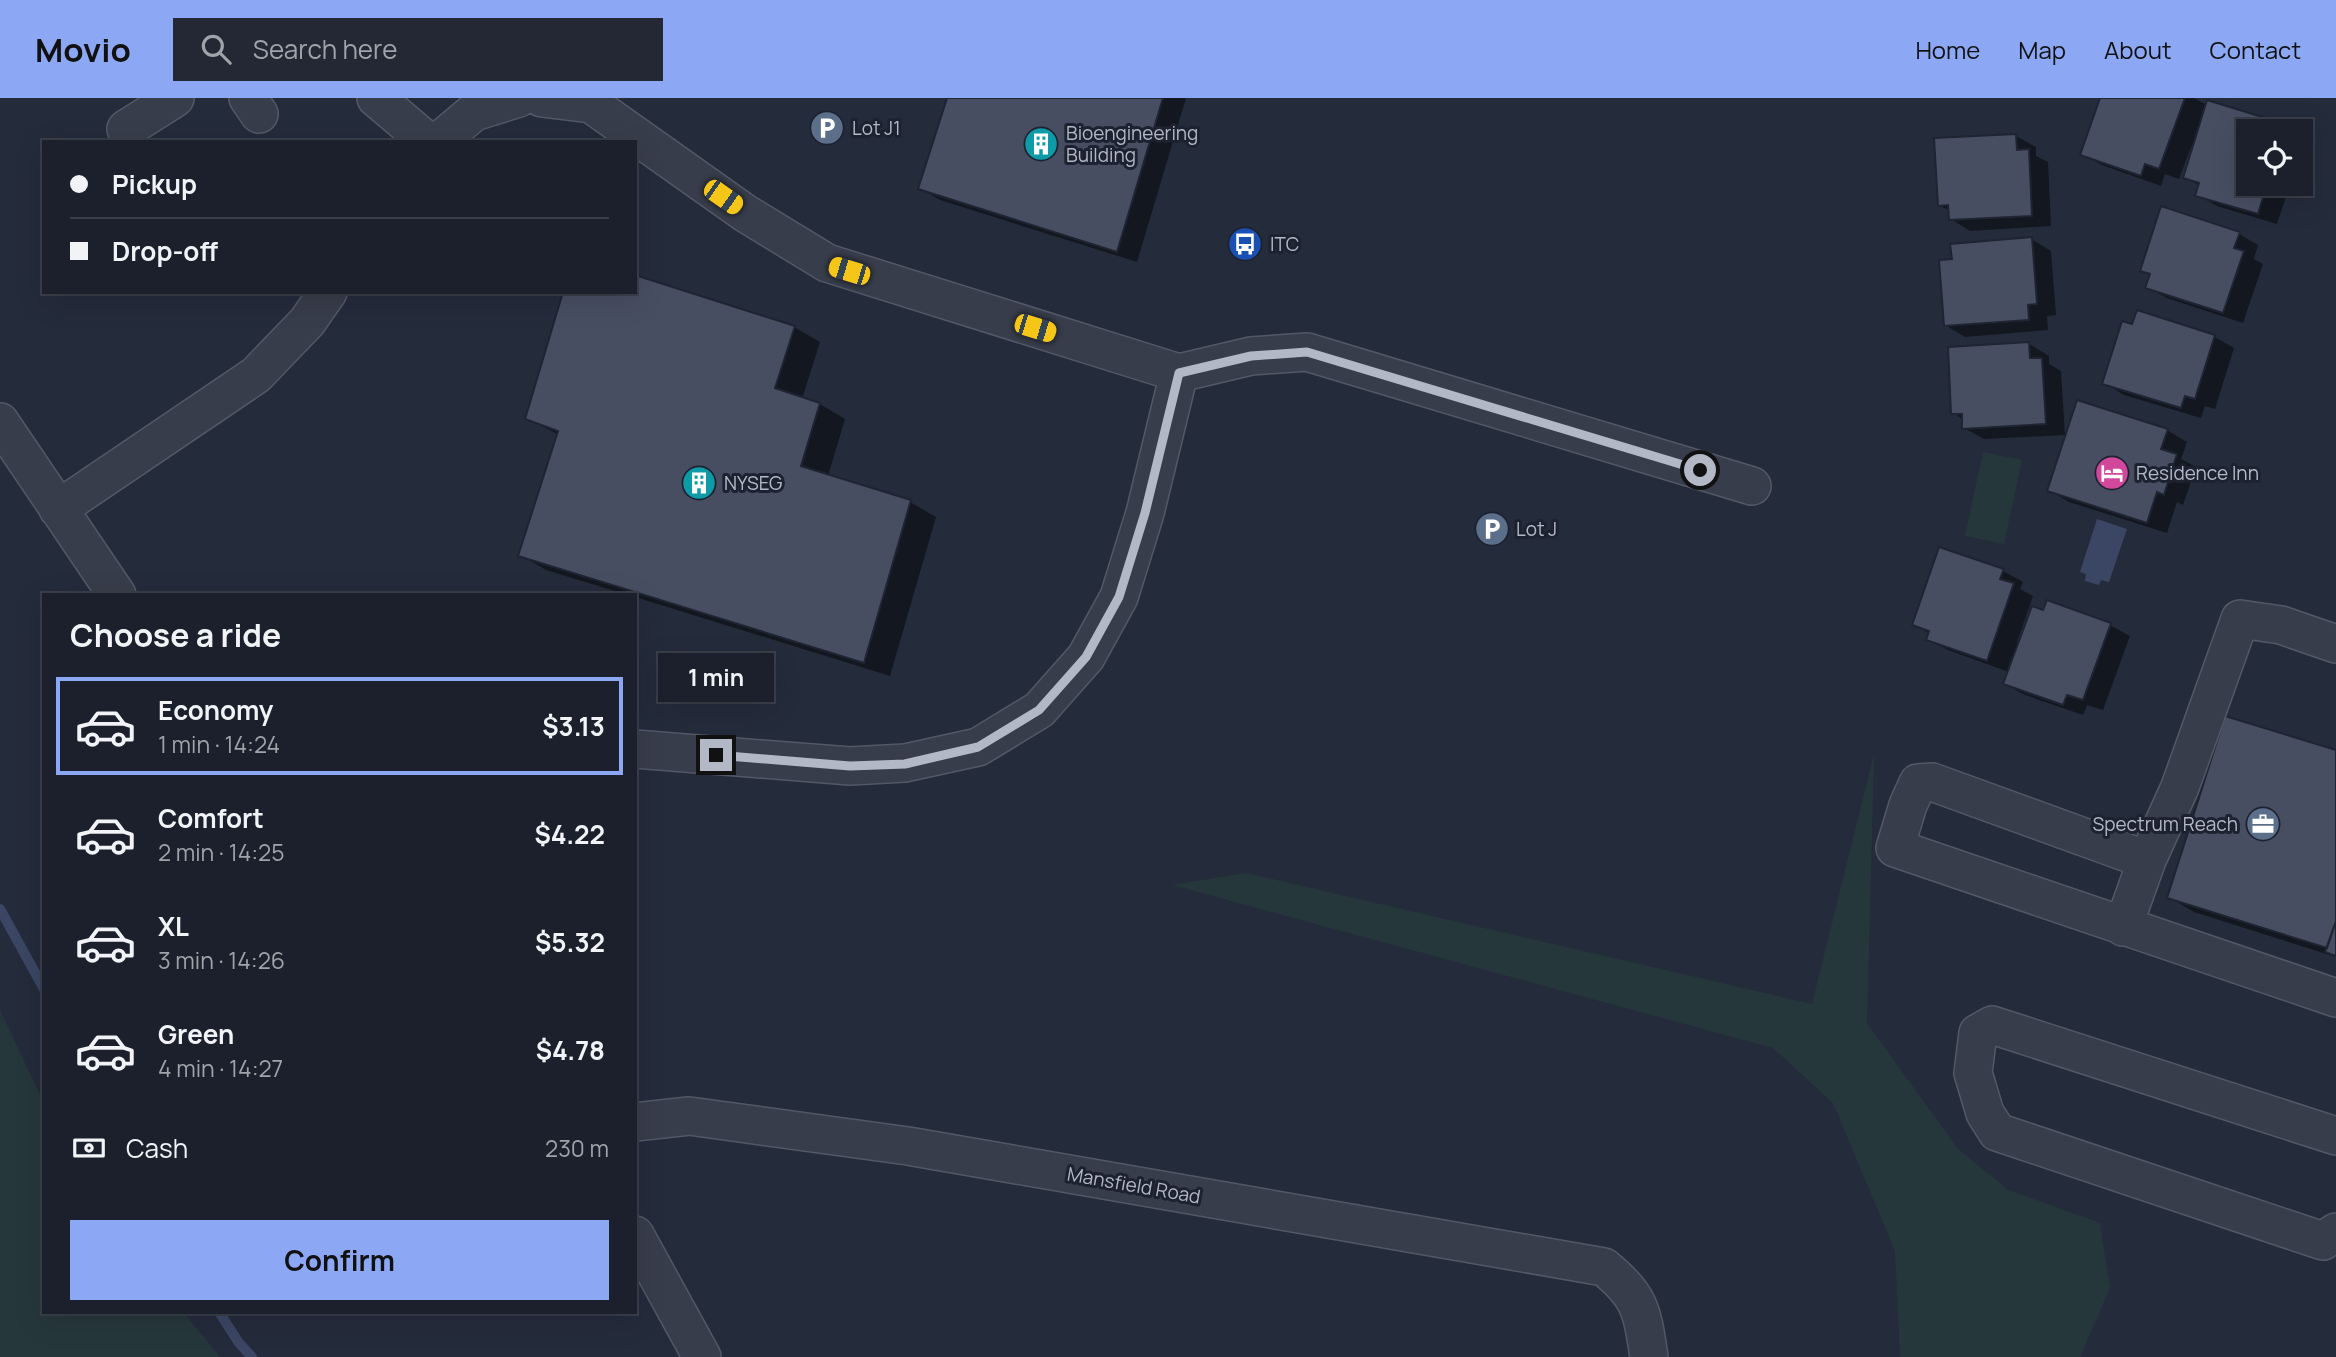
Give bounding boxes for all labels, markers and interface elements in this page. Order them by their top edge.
search box [173,18,663,81]
text: Movio [35,27,131,72]
icon: search [197,30,235,68]
text: Search here [253,31,397,67]
text: Home [1915,33,1980,66]
text: Map [2018,33,2066,66]
text: About [2104,33,2172,66]
text: Contact [2210,33,2301,66]
parking icon: Lot J1 [808,109,846,147]
place label: Lot J1 [852,115,901,141]
map controls [2236,119,2313,196]
button: locate [2236,119,2313,196]
place label: Bioengineering Building [1066,120,1198,168]
building icon: Bioengineering Building [1022,125,1060,163]
text: Pickup [112,166,197,202]
car [700,176,747,218]
bus stop icon: ITC [1226,225,1264,263]
place label: ITC [1270,231,1299,257]
text: Drop-off [112,233,218,269]
car [826,255,873,287]
car [1012,312,1059,344]
route start [1684,454,1716,486]
hotel icon: Residence Inn [2093,454,2131,492]
place label: Residence Inn [2136,460,2259,486]
building icon: NYSEG [680,464,718,502]
place label: NYSEG [724,470,782,496]
parking icon: Lot J [1473,510,1511,548]
place label: Lot J [1516,516,1557,542]
text: Choose a ride [70,613,281,657]
callout: 1 min [658,654,774,702]
text: 1 min [688,661,744,693]
text: Economy [158,692,273,728]
icon: car [74,695,137,758]
text: $3.13 [542,708,605,744]
text: 1 min · 14:24 [158,728,280,760]
route end [700,739,732,771]
text: Comfort [158,800,264,836]
icon: car [74,803,137,866]
office icon: Spectrum Reach [2244,805,2282,843]
place label: Spectrum Reach [2093,811,2238,837]
text: $4.22 [535,816,605,852]
text: 2 min · 14:25 [158,836,284,868]
text: XL [158,908,189,944]
icon: car [74,911,137,974]
text: $5.32 [535,924,605,960]
text: 3 min · 14:26 [158,944,285,976]
text: Green [158,1016,234,1052]
icon: car [74,1019,137,1082]
text: $4.78 [536,1032,605,1068]
text: 4 min · 14:27 [158,1052,283,1084]
icon: cash [70,1129,108,1167]
text: Cash [126,1130,188,1166]
text: 230 m [545,1132,609,1164]
street label: Mansfield Road [1065,1160,1203,1210]
button: Confirm [70,1220,609,1300]

